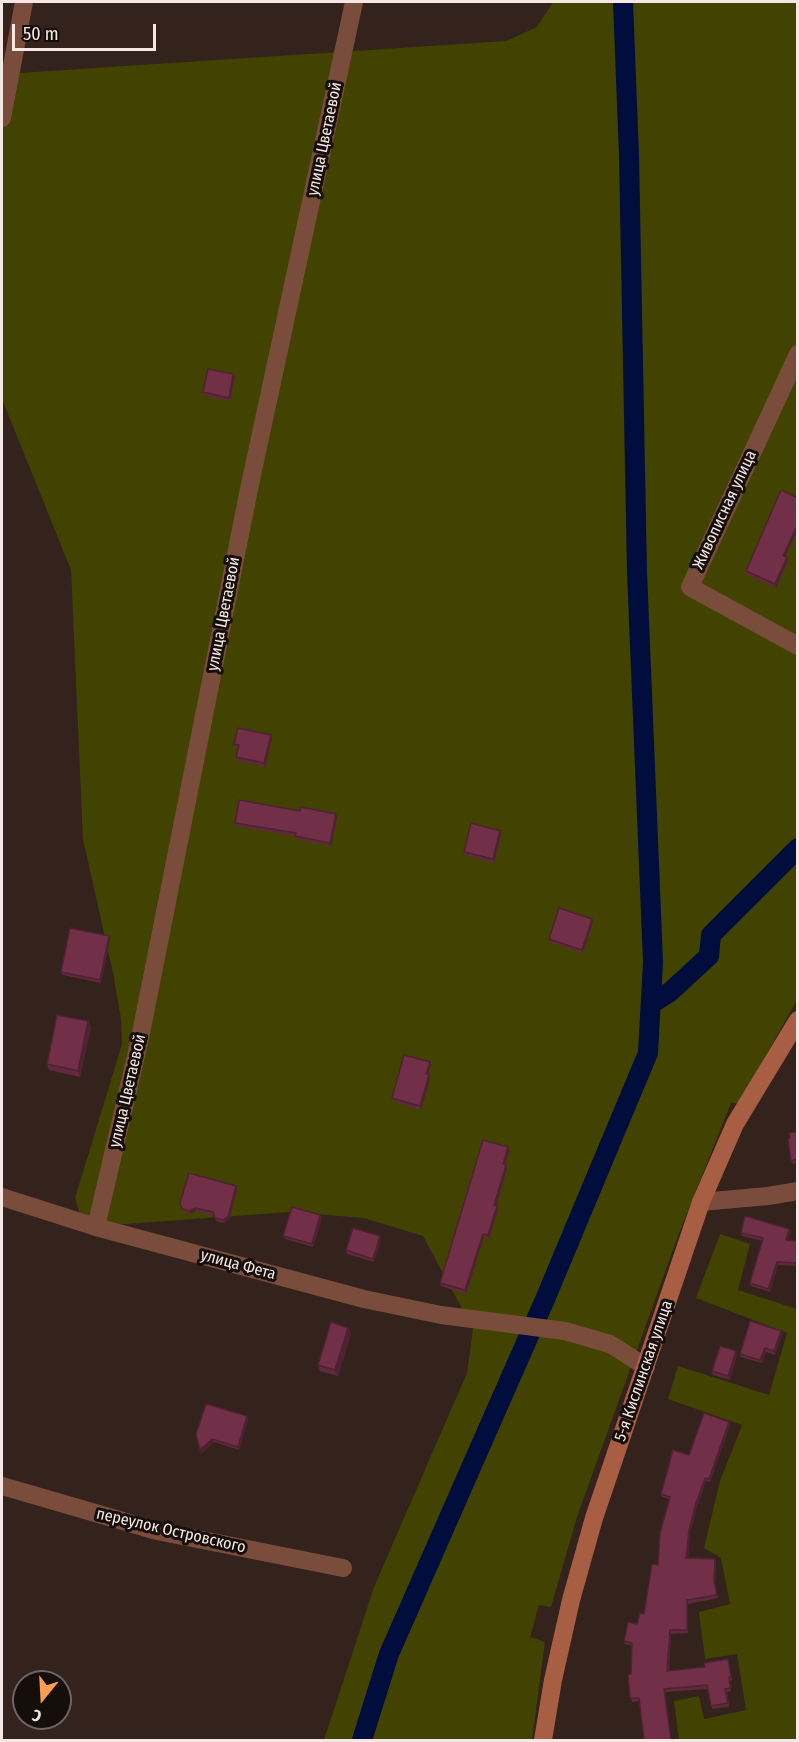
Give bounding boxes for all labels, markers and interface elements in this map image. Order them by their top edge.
scale bar [15,12,159,50]
text: 50 m [23,23,59,45]
street label: улица Цветаевой [304,80,346,198]
street label: Живописная улица [689,448,761,572]
street label: улица Цветаевой [204,555,244,673]
street label: улица Цветаевой [106,1032,150,1150]
street label: улица Фета [198,1246,278,1284]
street label: 5-я Кислинская улица [611,1298,677,1444]
street label: переулок Островского [94,1504,248,1558]
north arrow [12,1670,72,1730]
text: С [30,1705,44,1726]

